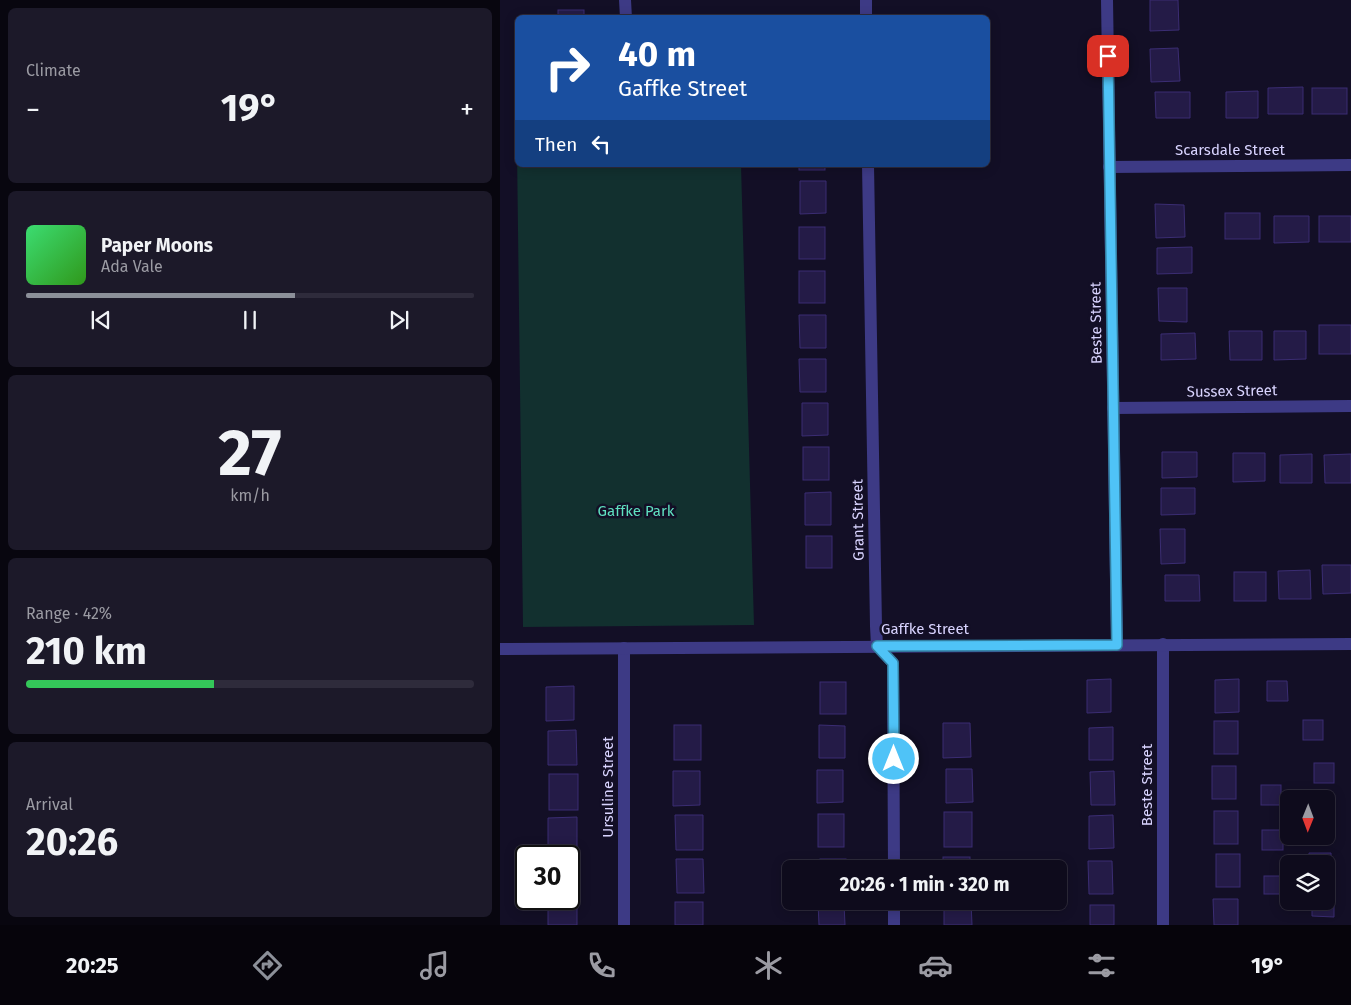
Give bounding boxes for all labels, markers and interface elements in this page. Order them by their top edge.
text: 40 m [618,33,696,75]
icon: right [535,35,600,100]
pin [1087,35,1129,77]
icon: arrive [1094,42,1122,70]
text: Climate [26,61,81,80]
text: Gaffke Street [618,75,747,102]
text: 19° [221,85,279,131]
text: − [26,93,40,126]
text: + [460,93,474,126]
icon: left [587,130,615,158]
text: Then [535,133,577,156]
street label: Scarsdale Street [1175,141,1286,159]
text: Paper Moons [101,234,213,257]
text: Ada Vale [101,257,163,276]
street label: Beste Street [1086,281,1106,364]
icon: previous [87,306,115,334]
icon: pause [236,306,264,334]
icon: next [385,306,413,334]
street label: Sussex Street [1186,381,1278,401]
text: 27 [218,414,282,492]
street label: Grant Street [848,478,868,561]
text: km/h [230,486,270,505]
park label: Gaffke Park [598,502,675,520]
text: Range · 42% [26,604,112,623]
street label: Gaffke Street [881,620,970,638]
text: 210 km [26,628,147,674]
position arrow [867,732,919,784]
street label: Ursuline Street [599,736,617,838]
street label: Beste Street [1138,743,1156,826]
north arrow [1280,790,1335,845]
map controls [1280,790,1335,910]
text: Arrival [26,795,73,814]
text: 20:26 [26,819,118,865]
speed limit sign: 30 [515,845,580,910]
button: layers [1280,855,1335,910]
text: 20:26 · 1 min · 320 m [839,873,1010,896]
icon: directions [250,948,285,983]
icon: music [417,948,452,983]
icon: phone [584,948,619,983]
icon: climate [751,948,786,983]
icon: car [918,948,953,983]
icon: filters [1084,948,1119,983]
text: 20:25 [66,952,119,979]
text: 19° [1251,952,1285,979]

